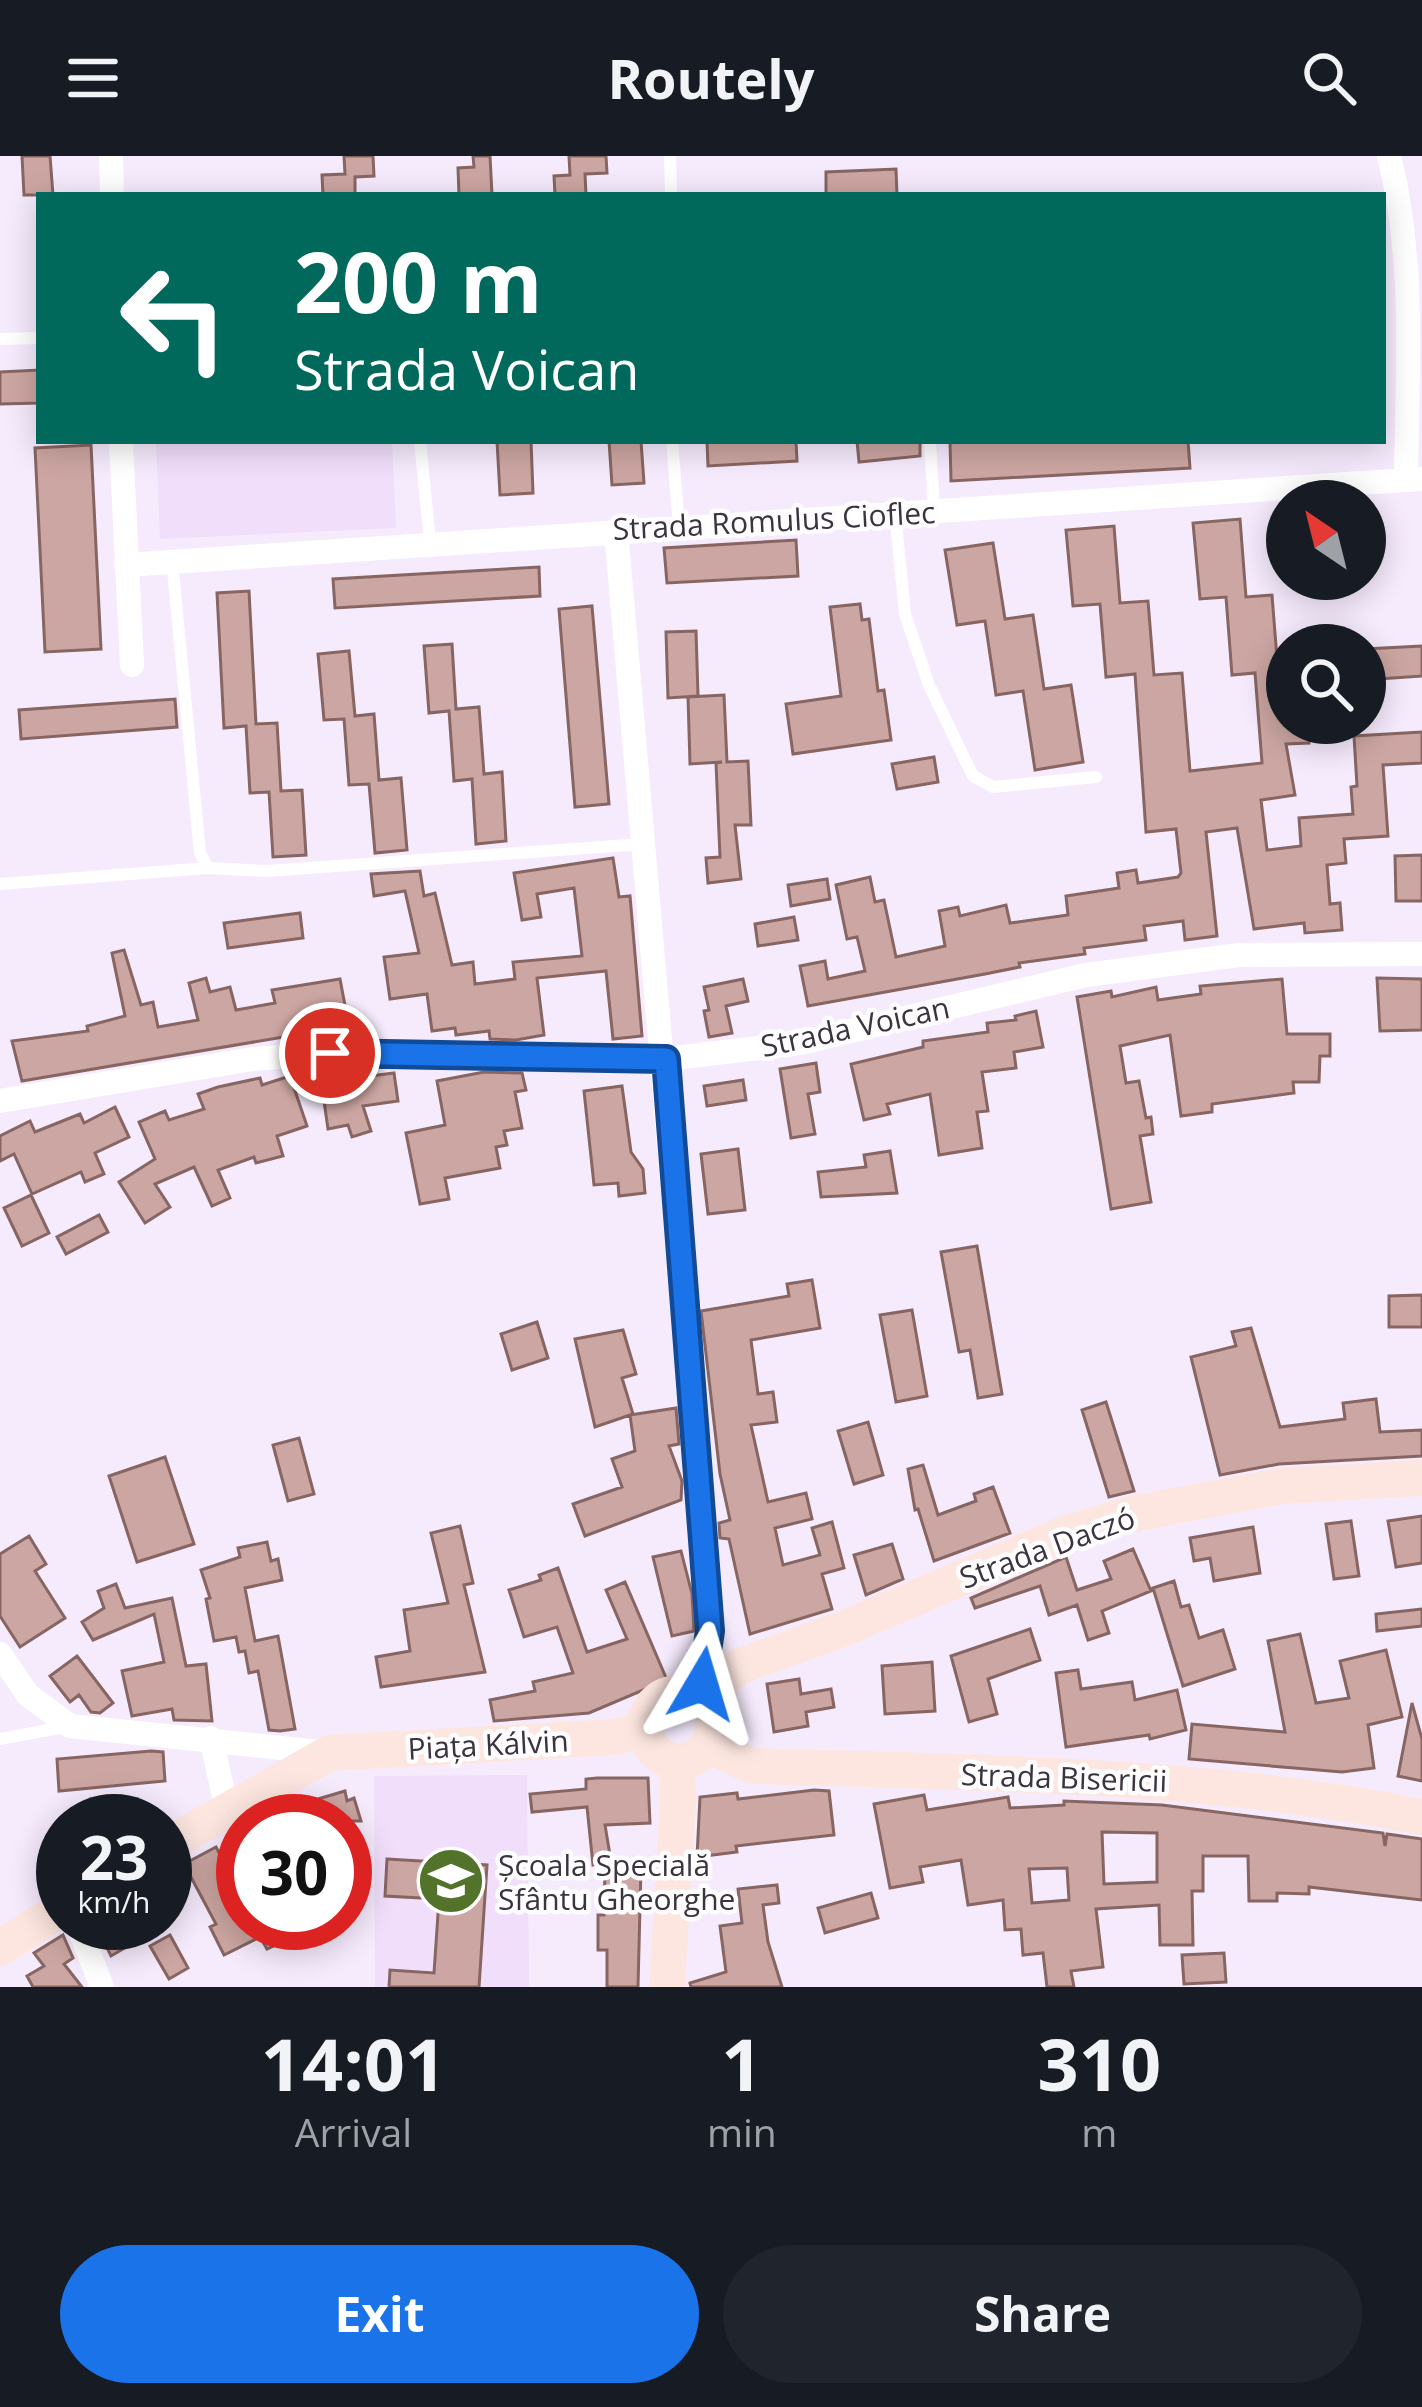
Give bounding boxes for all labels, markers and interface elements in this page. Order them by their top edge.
text: Routely [607,41,815,115]
icon: menu [60,45,126,111]
icon: search [1296,45,1362,111]
text: 200 m [294,223,542,338]
icon: left [96,240,252,396]
text: Strada Voican [294,332,639,406]
north arrow [1266,480,1386,600]
map controls [1266,480,1386,744]
street label: Strada Romulus Cioflec [612,491,936,549]
button: search [1266,624,1386,744]
street label: Strada Voican [757,986,953,1066]
pin [279,1002,381,1104]
icon: arrive [297,1020,363,1086]
street label: Strada Daczó [954,1496,1140,1598]
position arrow [639,1621,765,1747]
street label: Piața Kálvin [407,1719,569,1769]
street label: Strada Bisericii [960,1753,1168,1801]
speed limit sign: 30 [216,1794,372,1950]
text: 23 [80,1816,148,1898]
place label: Școala Specială Sfântu Gheorghe [498,1844,735,1919]
school or university icon: Școala Specială Sfântu Gheorghe [416,1846,486,1916]
text: km/h [78,1881,150,1922]
text: 14:01 [261,2014,446,2112]
text: 1 [721,2014,762,2112]
text: 310 [1038,2014,1161,2112]
text: Arrival [295,2105,412,2158]
text: min [707,2105,777,2158]
text: m [1081,2105,1117,2158]
button: Exit [60,2245,699,2383]
button: Share [723,2245,1362,2383]

